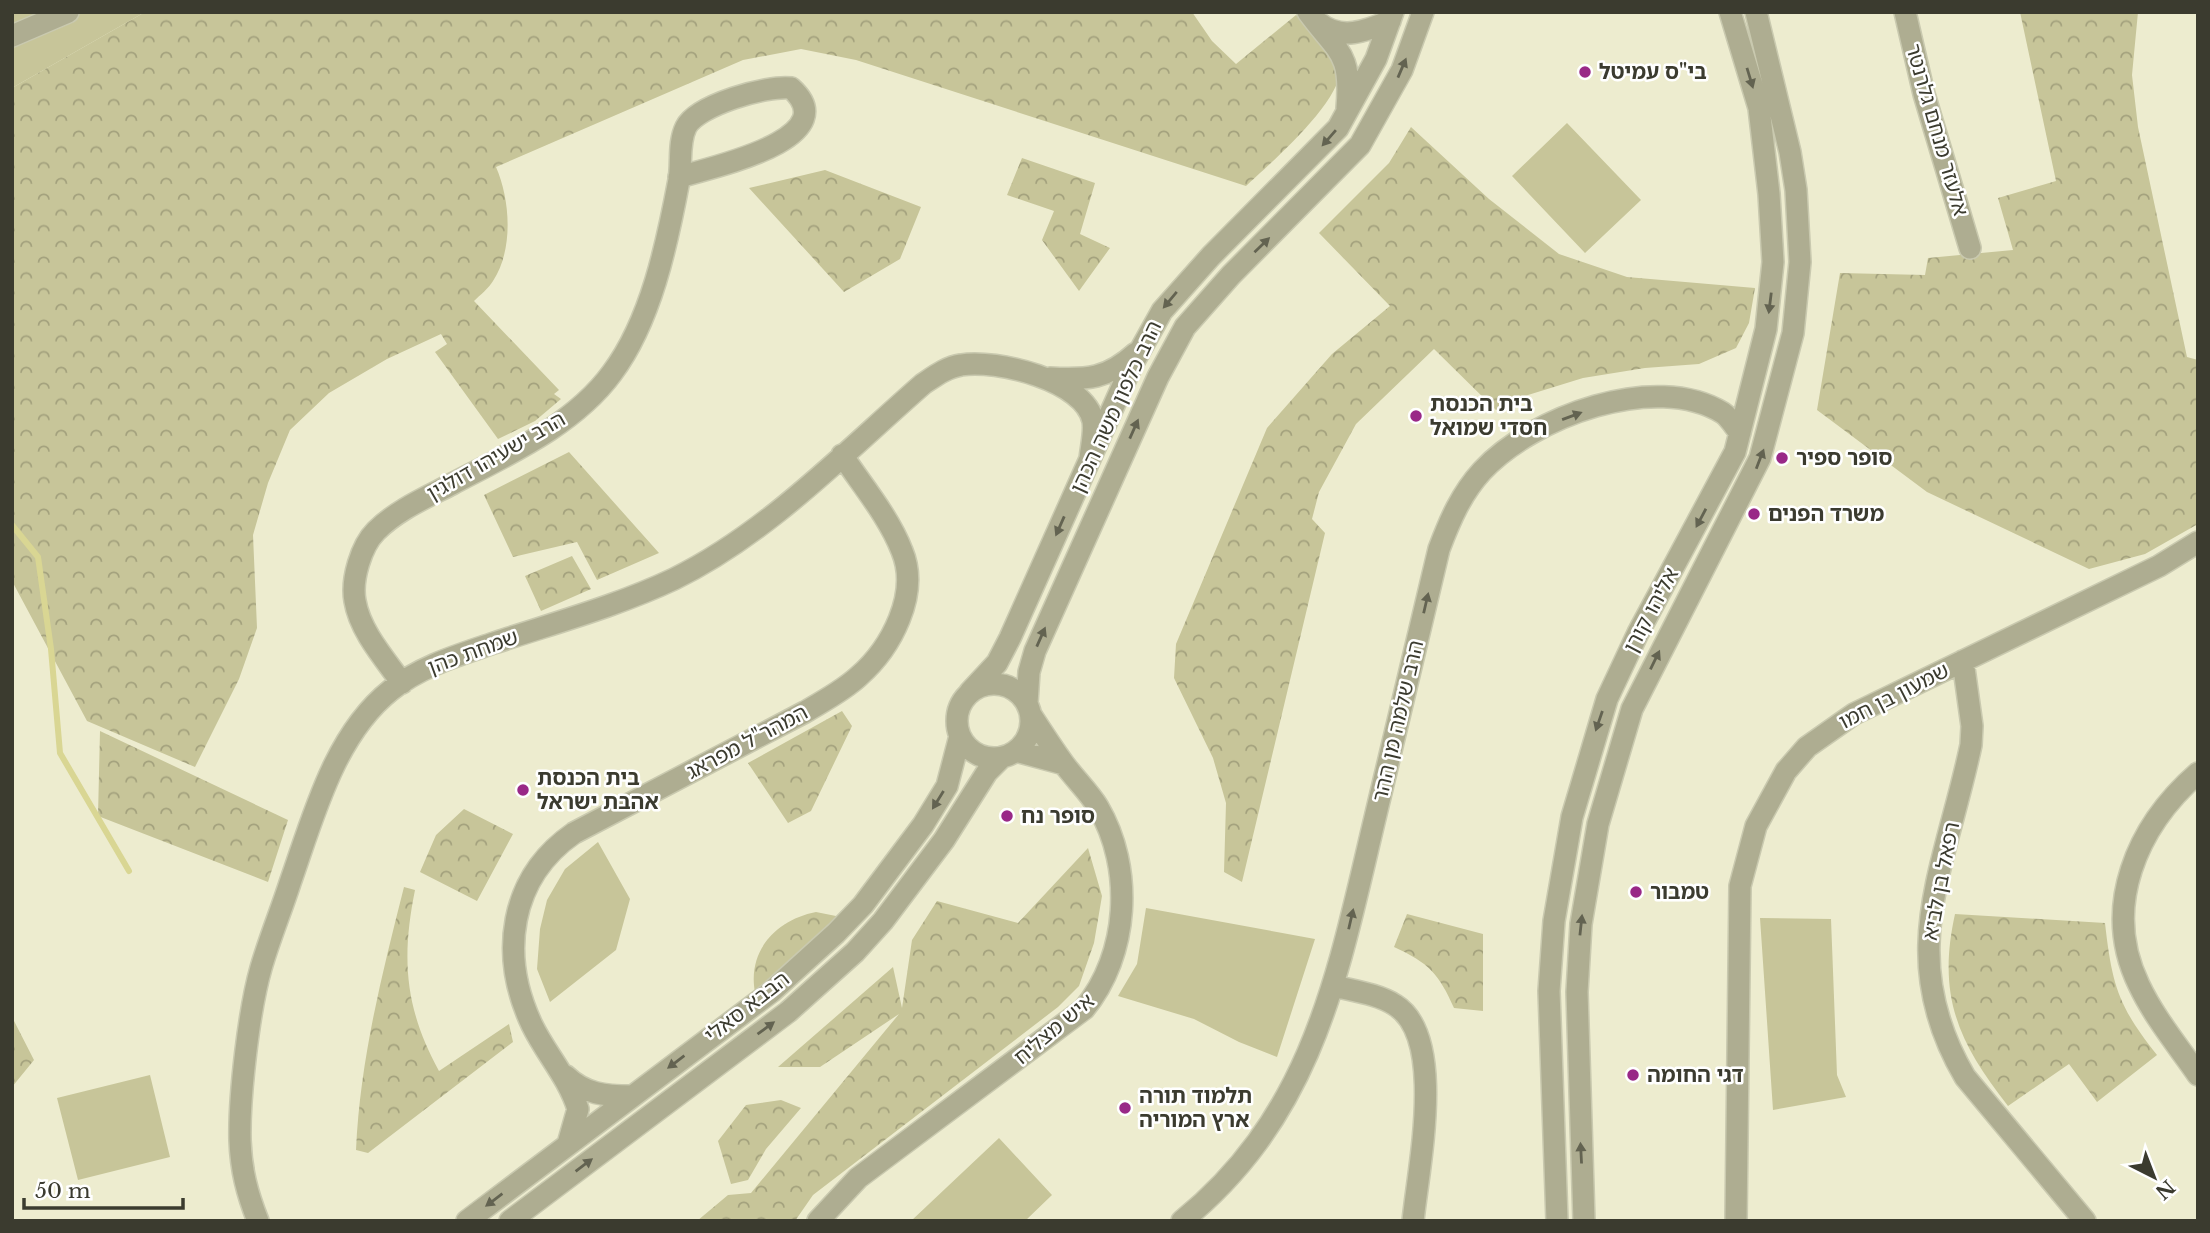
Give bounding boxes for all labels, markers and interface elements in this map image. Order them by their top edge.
street label: אלעזר מנחם גלרנטר [1900,41,1974,219]
one-way arrow [1396,57,1407,78]
place label: בי"ס עמיטל [1599,59,1707,85]
marker: בי"ס עמיטל [1577,64,1593,80]
one-way arrow [1745,67,1755,88]
one-way arrow [1321,129,1337,147]
one-way arrow [1253,237,1270,253]
one-way arrow [1163,292,1178,309]
one-way arrow [1764,292,1775,314]
street label: הרב כלפון משה הכהן [1065,317,1167,497]
place label: בית הכנסת חסדי שמואל [1430,391,1547,441]
street label: הרב ישעיהו דולגין [422,406,570,506]
marker: בית הכנסת חסדי שמואל [1408,408,1424,424]
one-way arrow [1561,410,1582,421]
one-way arrow [1129,419,1140,440]
place label: סופר ספיר [1796,445,1892,471]
one-way arrow [1754,448,1765,469]
marker: סופר ספיר [1774,450,1790,466]
place label: משרד הפנים [1768,501,1884,527]
marker: משרד הפנים [1746,506,1762,522]
one-way arrow [1695,508,1707,528]
one-way arrow [1054,516,1065,537]
street label: אליהו קורן [1618,563,1684,657]
one-way arrow [1421,592,1432,614]
street label: שמחת כהן [424,624,522,680]
one-way arrow [1035,627,1047,647]
street label: הרב שלמה מן ההר [1367,638,1429,804]
one-way arrow [1649,650,1660,670]
street label: שמעון בן חמו [1835,657,1953,735]
street label: המהר"ל מפראג [682,699,812,785]
one-way arrow [1594,711,1604,732]
place label: בית הכנסת אהבת ישראל [537,765,659,815]
marker: בית הכנסת אהבת ישראל [515,782,531,798]
one-way arrow [932,791,945,810]
place label: סופר נח [1021,803,1095,829]
marker: סופר נח [999,808,1015,824]
street label: רפאל בן לביא [1917,820,1965,942]
place label: טמבור [1650,879,1709,905]
marker: טמבור [1628,884,1644,900]
one-way arrow [1345,908,1356,930]
one-way arrow [1576,914,1587,936]
street label: הבבא סאלי [699,966,795,1048]
street label: איש מצליח [1009,988,1099,1070]
one-way arrow [757,1021,775,1035]
one-way arrow [667,1055,685,1070]
place label: דגי החומה [1647,1062,1744,1088]
marker: דגי החומה [1625,1067,1641,1083]
place label: תלמוד תורה ארץ המוריה [1139,1083,1252,1133]
marker: תלמוד תורה ארץ המוריה [1117,1100,1133,1116]
one-way arrow [1576,1141,1587,1163]
north arrow [2119,1142,2189,1212]
one-way arrow [575,1158,593,1172]
scale bar [24,1166,184,1210]
text: N [2151,1175,2179,1204]
text: 50 m [35,1178,91,1204]
one-way arrow [486,1193,504,1208]

